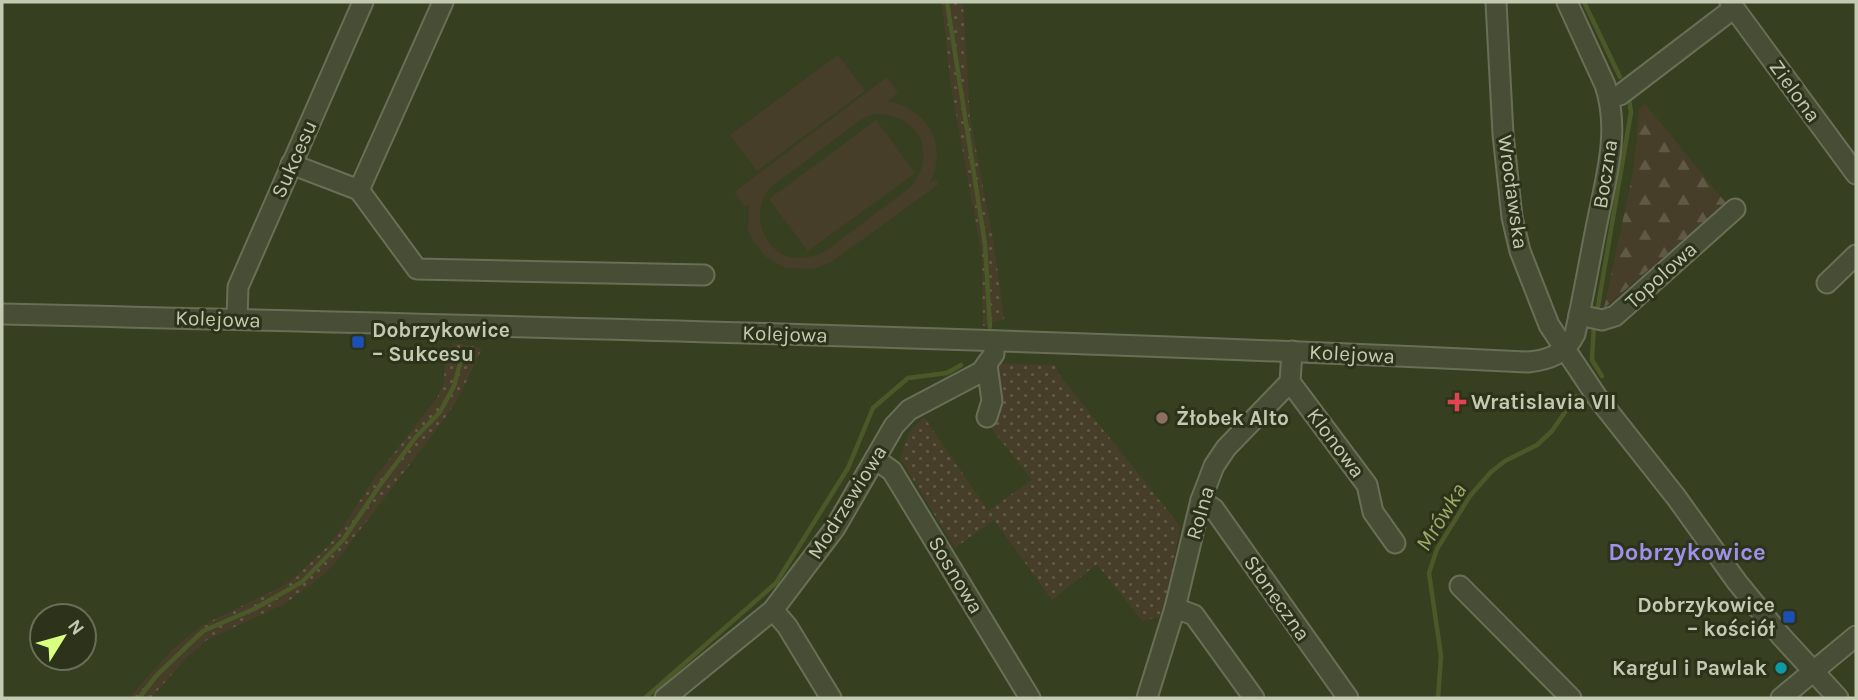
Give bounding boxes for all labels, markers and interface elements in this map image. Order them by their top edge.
street label: Zielona [1764,55,1826,127]
street label: Sukcesu [266,116,322,202]
street label: Wrocławska [1493,133,1533,251]
street label: Boczna [1588,138,1622,210]
street label: Topolowa [1620,237,1702,313]
street label: Kolejowa [175,306,261,332]
place label: Dobrzykowice – Sukcesu [372,318,510,366]
street label: Kolejowa [742,321,828,347]
marker: Dobrzykowice – Sukcesu [350,334,366,350]
street label: Kolejowa [1309,340,1395,368]
place label: Wratislavia VII [1471,390,1616,414]
marker: Wratislavia VII [1449,394,1465,410]
street label: Klonowa [1302,403,1370,483]
place label: Żłobek Alto [1176,405,1289,430]
marker: Żłobek Alto [1154,410,1170,426]
street label: Modrzewiowa [802,441,892,563]
water label: Mrówka [1410,478,1472,556]
street label: Rolna [1181,484,1219,542]
street label: Sosnowa [924,532,988,618]
district label: Dobrzykowice [1608,538,1766,566]
street label: Słoneczna [1239,551,1315,645]
place label: Dobrzykowice – kościół [1637,593,1776,641]
north arrow [28,602,98,672]
marker: Dobrzykowice – kościół [1781,609,1797,625]
text: N [63,615,89,639]
place label: Kargul i Pawlak [1612,656,1768,680]
marker: Kargul i Pawlak [1773,660,1789,676]

